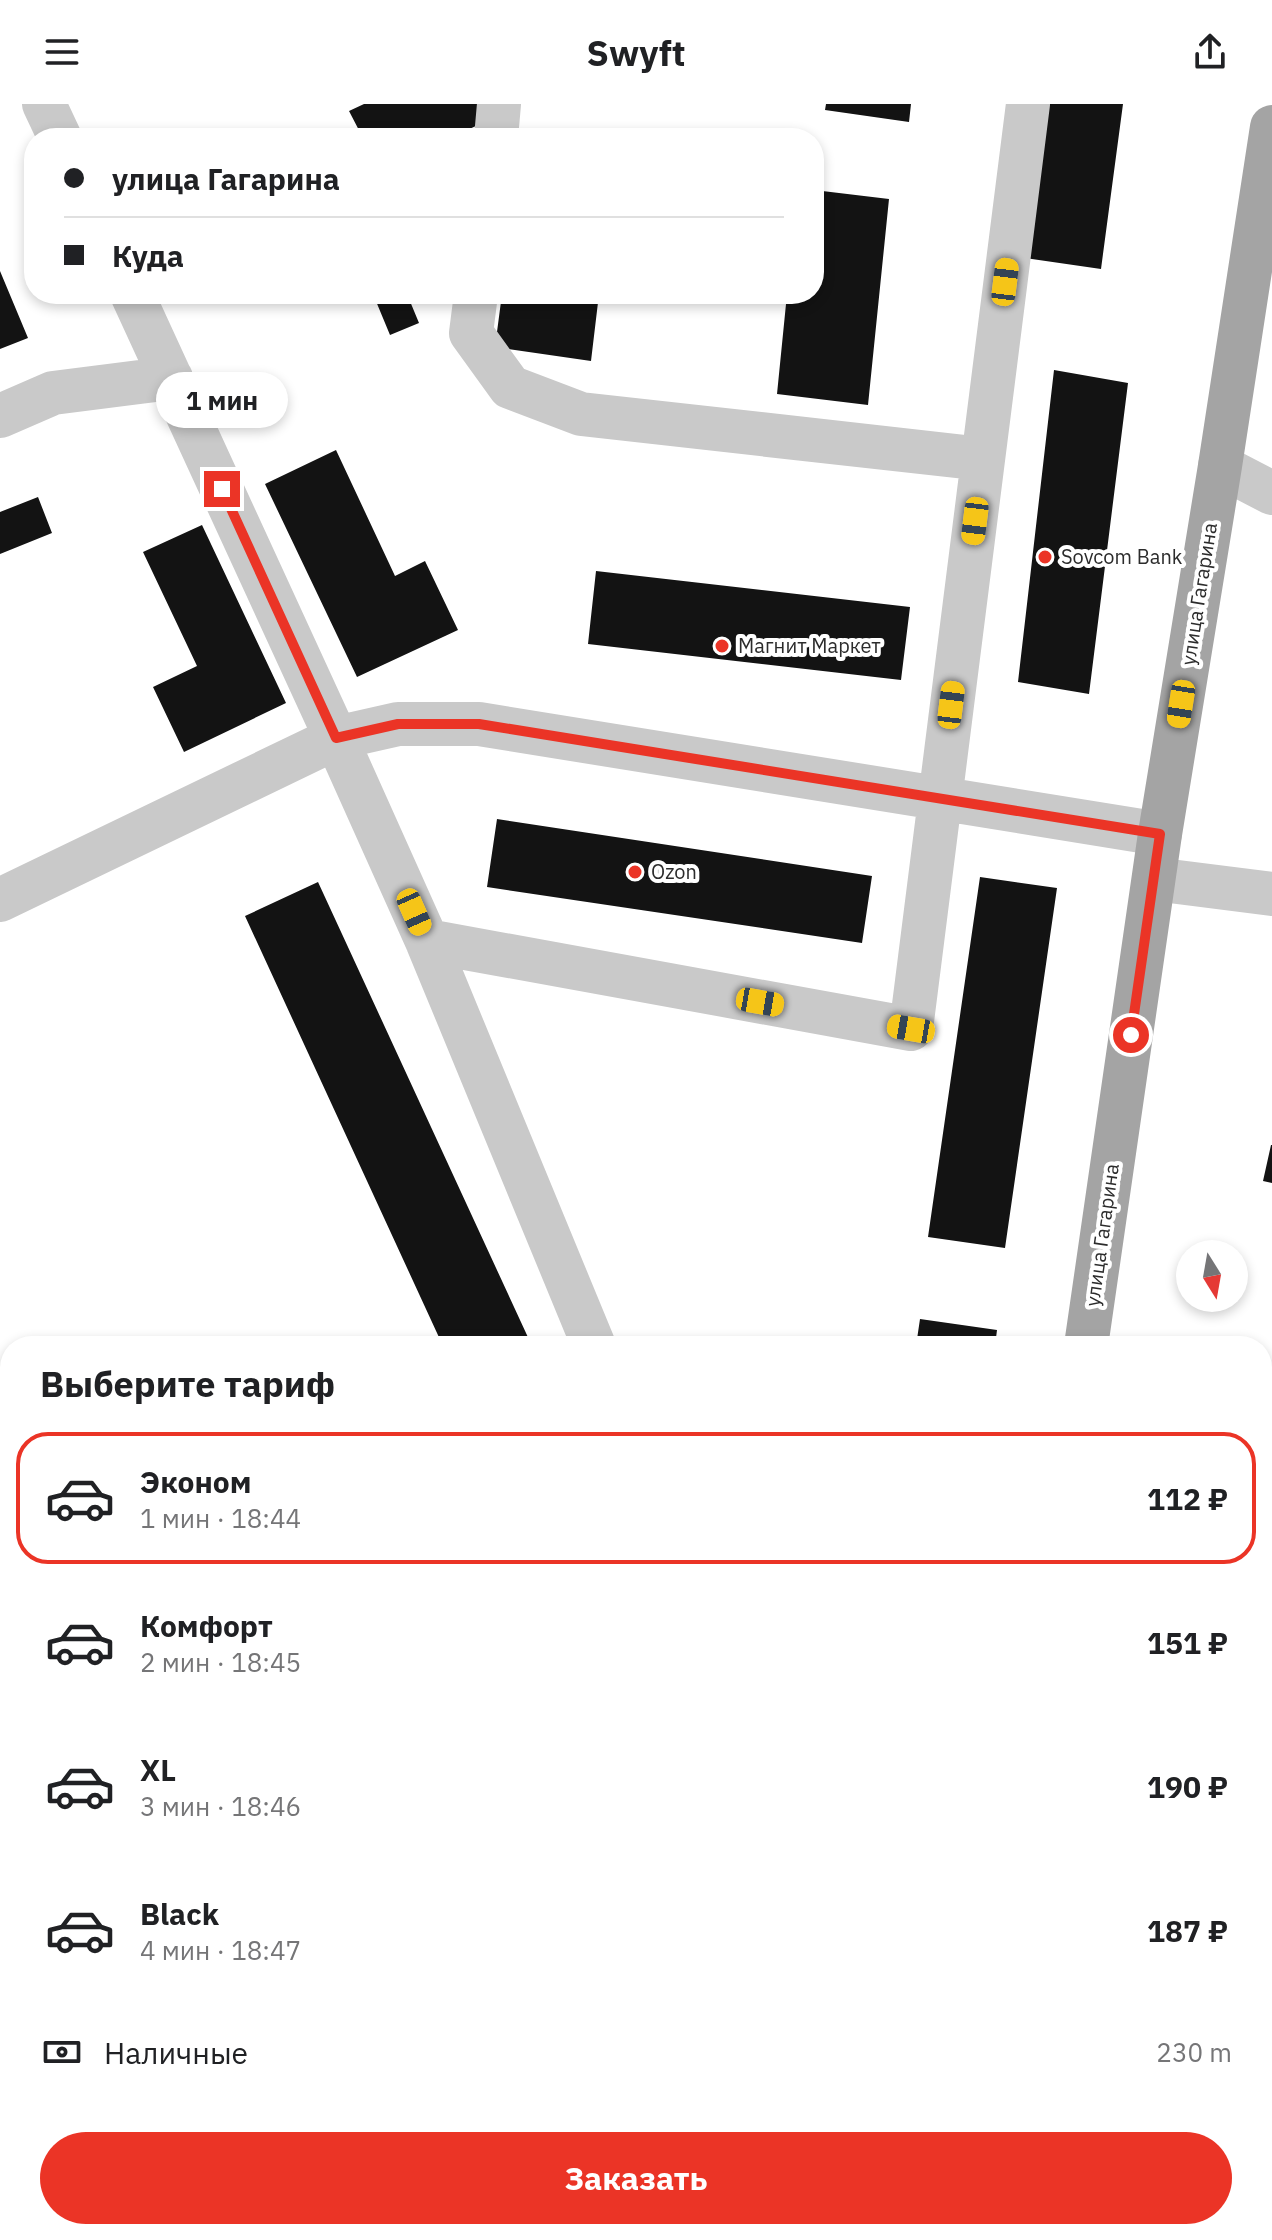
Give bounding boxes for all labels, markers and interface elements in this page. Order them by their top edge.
text: Swyft [586,29,686,76]
icon: menu [40,30,84,74]
icon: share [1188,30,1232,74]
text: улица Гагарина [112,159,340,198]
text: Куда [112,236,184,275]
car [990,257,1020,307]
callout: 1 мин [156,373,288,429]
text: 1 мин [186,383,258,417]
route end [204,471,240,507]
car [960,496,990,546]
street label: улица Гагарина [1174,520,1223,667]
place label: Sovcom Bank [1061,543,1183,570]
marker: Sovcom Bank [1036,548,1054,566]
place label: Магнит Маркет [738,632,881,659]
marker: Магнит Маркет [713,637,731,655]
car [1165,678,1197,730]
car [936,680,966,730]
place label: Ozon [651,858,697,885]
marker: Ozon [626,863,644,881]
car [393,885,435,939]
car [734,986,786,1018]
car [885,1013,937,1045]
route start [1113,1017,1149,1053]
street label: улица Гагарина [1078,1161,1125,1308]
north arrow [1176,1240,1248,1312]
map controls [1176,1240,1248,1312]
text: Выберите тариф [40,1360,335,1407]
icon: car [44,1462,116,1534]
text: Эконом [140,1462,251,1501]
text: 112 ₽ [1147,1479,1228,1518]
text: 1 мин · 18:44 [140,1501,301,1535]
icon: car [44,1606,116,1678]
text: Комфорт [140,1606,273,1645]
text: 151 ₽ [1147,1623,1228,1662]
text: 2 мин · 18:45 [140,1645,301,1679]
icon: car [44,1750,116,1822]
text: XL [140,1750,176,1789]
text: 190 ₽ [1147,1767,1228,1806]
text: 3 мин · 18:46 [140,1789,301,1823]
icon: car [44,1894,116,1966]
text: Black [140,1894,219,1933]
text: 187 ₽ [1147,1911,1228,1950]
text: 4 мин · 18:47 [140,1933,301,1967]
icon: cash [40,2030,84,2074]
text: Наличные [104,2033,248,2072]
text: 230 m [1156,2035,1232,2069]
button: Заказать [40,2132,1232,2224]

